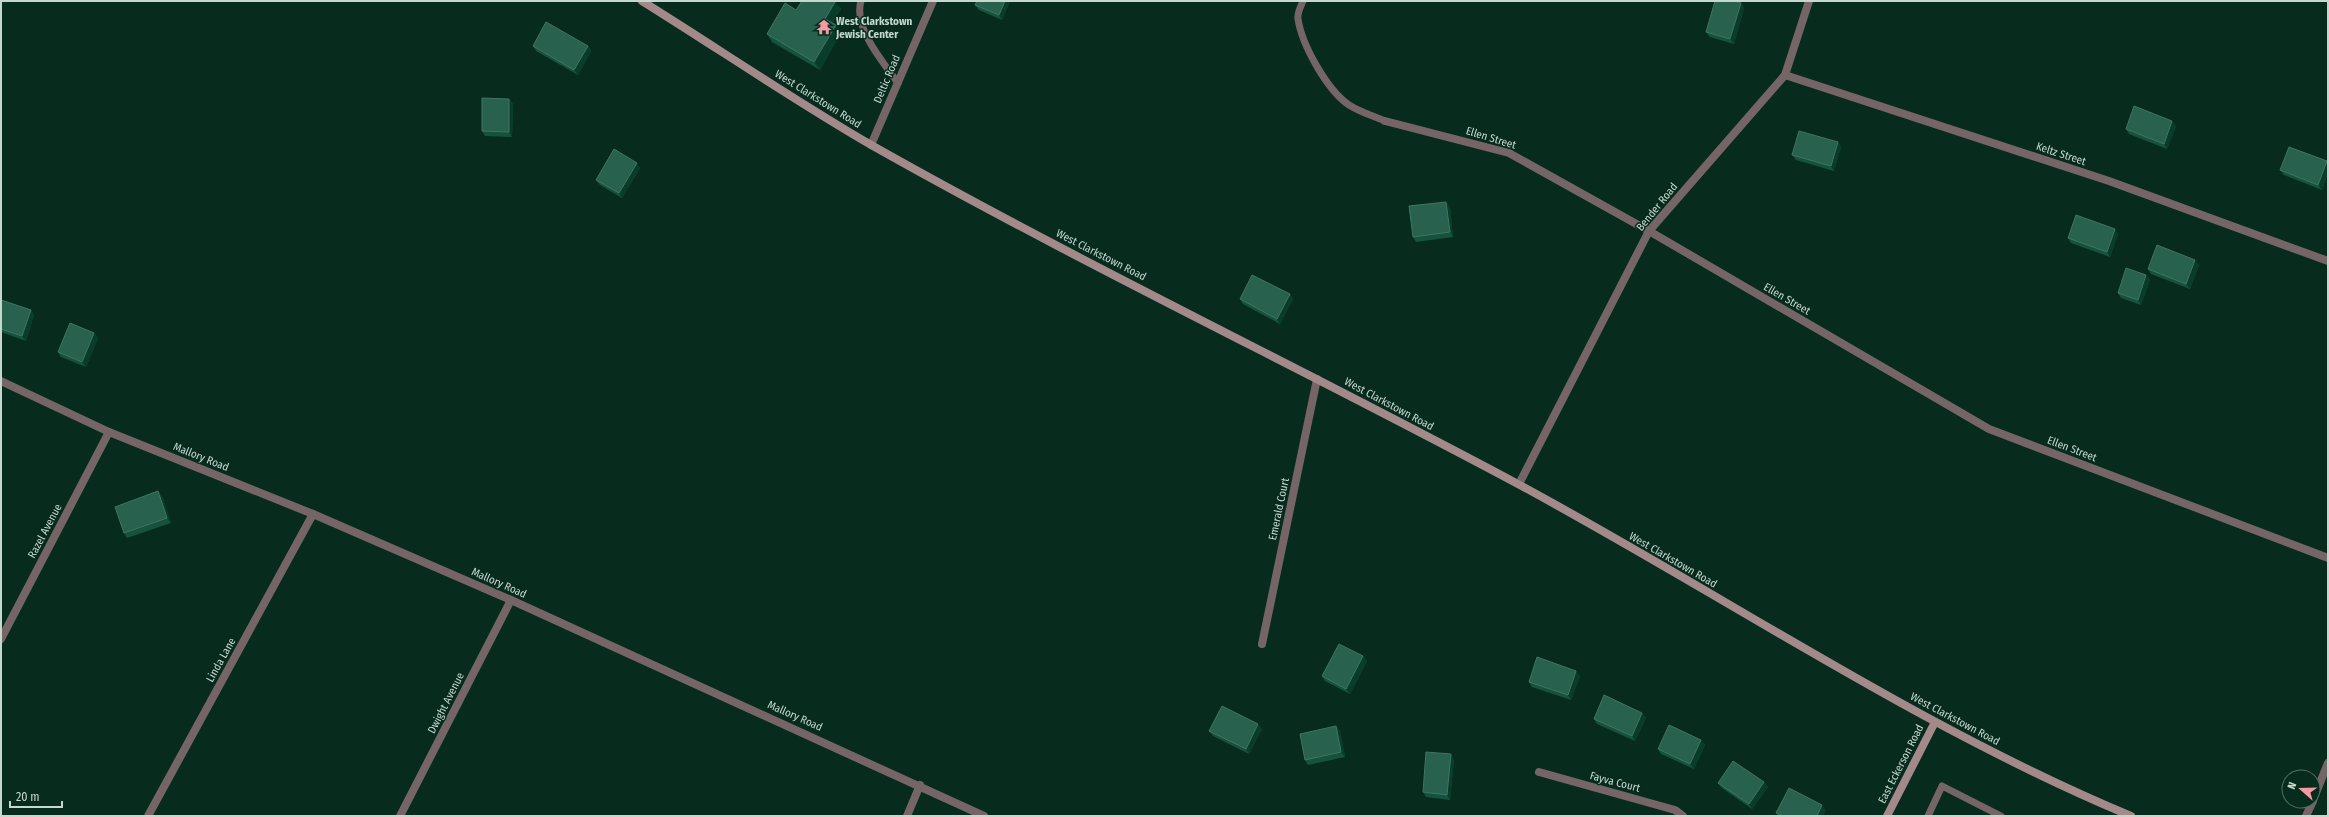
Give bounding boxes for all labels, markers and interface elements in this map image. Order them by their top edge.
place label: West Clarkstown Jewish Center [835,15,912,41]
temple icon: West Clarkstown Jewish Center [815,18,833,36]
street label: Deltic Road [871,53,903,105]
street label: West Clarkstown Road [772,67,864,131]
street label: Ellen Street [1464,124,1518,152]
street label: Keltz Street [2034,140,2088,168]
street label: Bender Road [1634,180,1680,234]
street label: West Clarkstown Road [1054,227,1148,283]
street label: Ellen Street [1761,280,1813,318]
street label: West Clarkstown Road [1342,375,1436,433]
street label: Ellen Street [2046,434,2099,464]
street label: Mallory Road [171,440,231,474]
street label: Emerald Court [1266,476,1292,541]
street label: Razel Avenue [25,502,65,560]
street label: West Clarkstown Road [1627,530,1719,590]
street label: Mallory Road [470,565,528,601]
street label: Linda Lane [204,636,238,684]
street label: Dwight Avenue [425,670,467,736]
street label: West Clarkstown Road [1908,690,2002,748]
street label: Mallory Road [766,698,824,734]
street label: East Eckerson Road [1876,722,1926,806]
street label: Fayva Court [1589,769,1642,795]
north arrow [2281,769,2321,809]
text: N [2285,780,2299,791]
scale bar [10,783,62,809]
text: 20 m [16,790,40,804]

